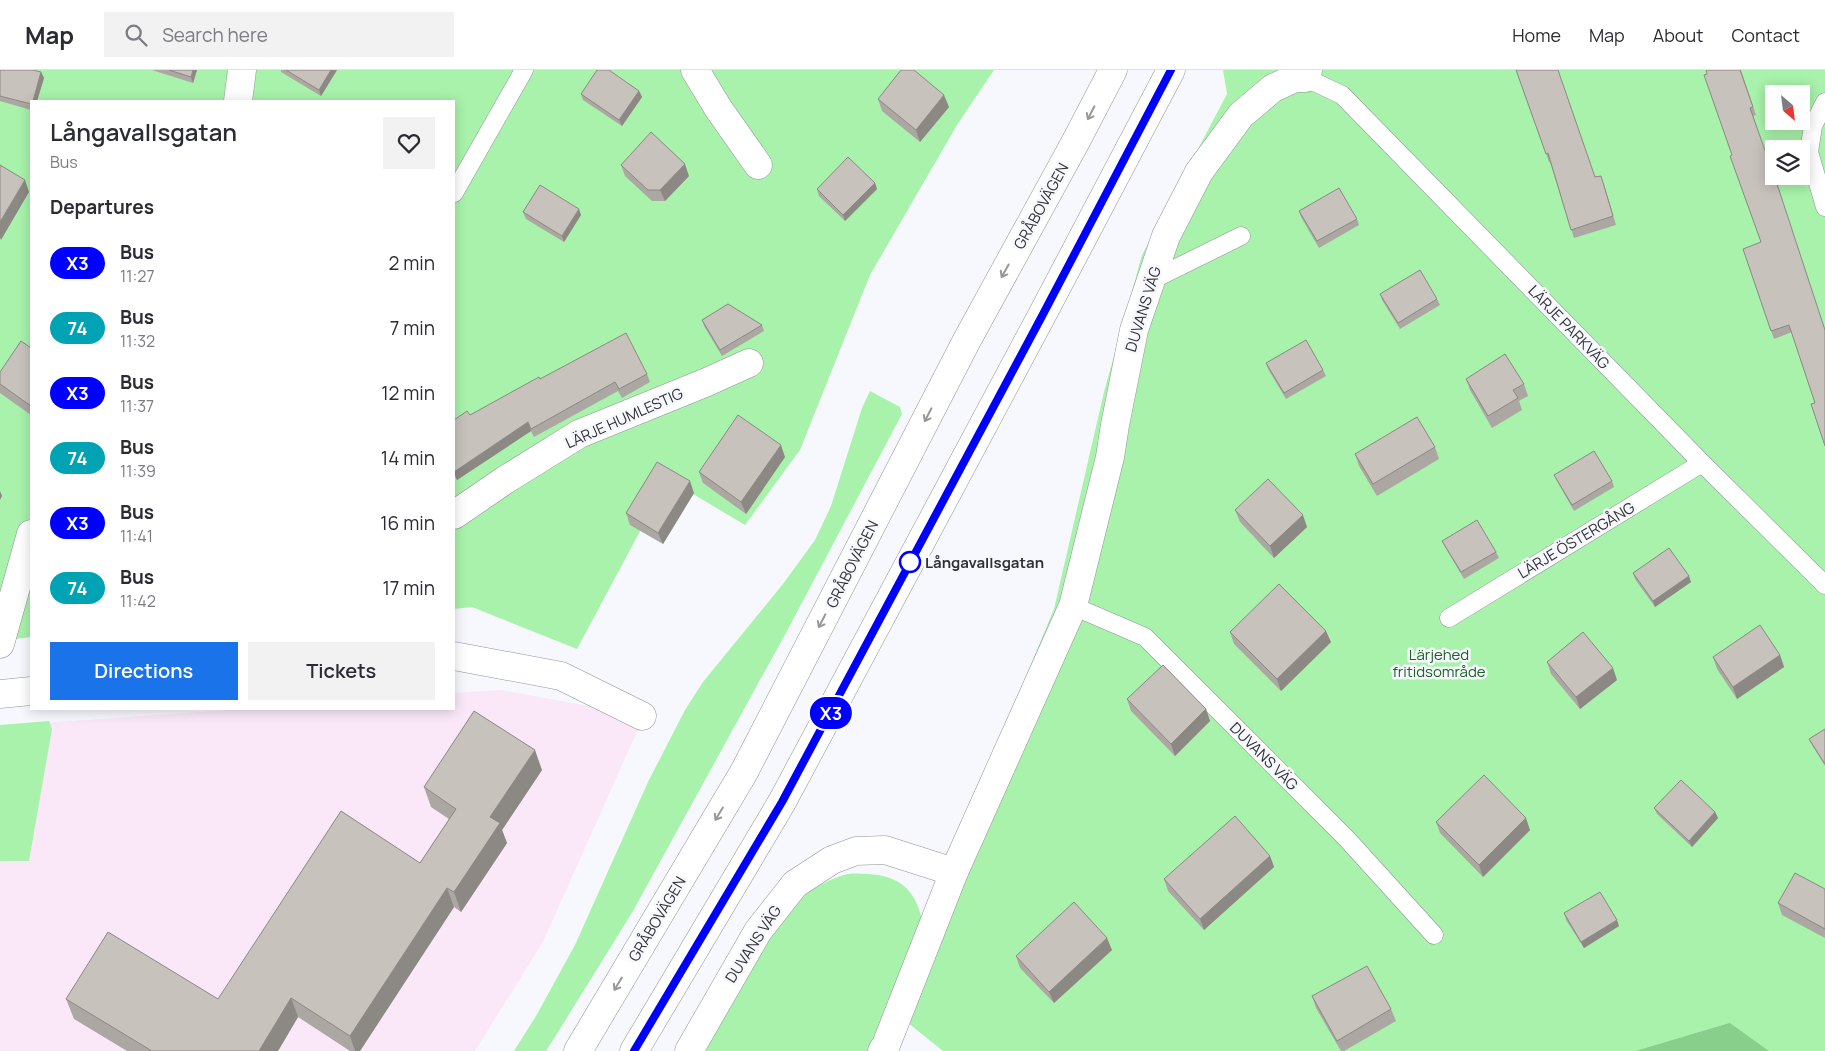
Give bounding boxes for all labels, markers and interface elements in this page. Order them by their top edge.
search box [104,12,454,57]
text: Map [25,18,74,51]
icon: search [122,21,150,49]
text: Search here [162,22,268,48]
text: Home [1512,23,1561,47]
text: Map [1589,23,1625,47]
text: About [1653,23,1703,47]
text: Contact [1731,23,1800,47]
north arrow [1765,85,1810,130]
map controls [1765,85,1810,185]
one-way arrow [1086,105,1095,120]
text: Långavallsgatan [50,115,237,148]
button: heart [383,117,435,169]
button: layers [1765,140,1810,185]
text: Bus [50,151,78,173]
street label: GRÅBOVÄGEN [1009,159,1073,253]
text: Departures [50,194,154,220]
text: Bus [120,239,154,265]
text: 2 min [389,250,435,276]
text: X3 [66,251,89,275]
street label: DUVANS VÄG [1120,263,1166,354]
one-way arrow [1000,264,1010,279]
text: 11:27 [120,265,154,287]
street label: LÄRJE PARKVÄG [1524,280,1615,374]
text: Bus [120,304,154,330]
text: 7 min [390,315,435,341]
text: 74 [68,316,87,340]
text: 11:32 [120,330,155,352]
text: Bus [120,369,154,395]
text: 12 min [381,380,435,406]
text: X3 [66,381,89,405]
street label: LÄRJE HUMLESTIG [562,382,686,453]
text: 11:37 [120,395,154,417]
one-way arrow [923,407,933,422]
text: Bus [120,434,154,460]
text: 14 min [381,445,435,471]
text: 74 [68,446,87,470]
text: 11:39 [120,460,156,482]
street label: LÄRJE ÖSTERGÅNG [1514,497,1639,583]
text: Bus [120,499,154,525]
text: 16 min [380,510,435,536]
text: X3 [66,511,89,535]
street label: GRÅBOVÄGEN [821,517,883,611]
text: 11:41 [120,525,153,547]
marker: Långavallsgatan [899,551,921,573]
place label: Långavallsgatan [925,552,1044,573]
text: Bus [120,564,154,590]
text: 17 min [382,575,435,601]
text: 74 [68,576,87,600]
text: 11:42 [120,590,156,612]
one-way arrow [817,614,827,629]
button: Directions [50,642,238,700]
button: Tickets [248,642,435,700]
park label: Lärjehed fritidsområde [1392,644,1486,682]
line badge: X3 [808,697,854,729]
text: X3 [820,701,842,725]
street label: DUVANS VÄG [1225,717,1303,795]
one-way arrow [714,807,724,821]
street label: GRÅBOVÄGEN [623,873,691,965]
street label: DUVANS VÄG [720,901,786,987]
one-way arrow [612,976,622,990]

